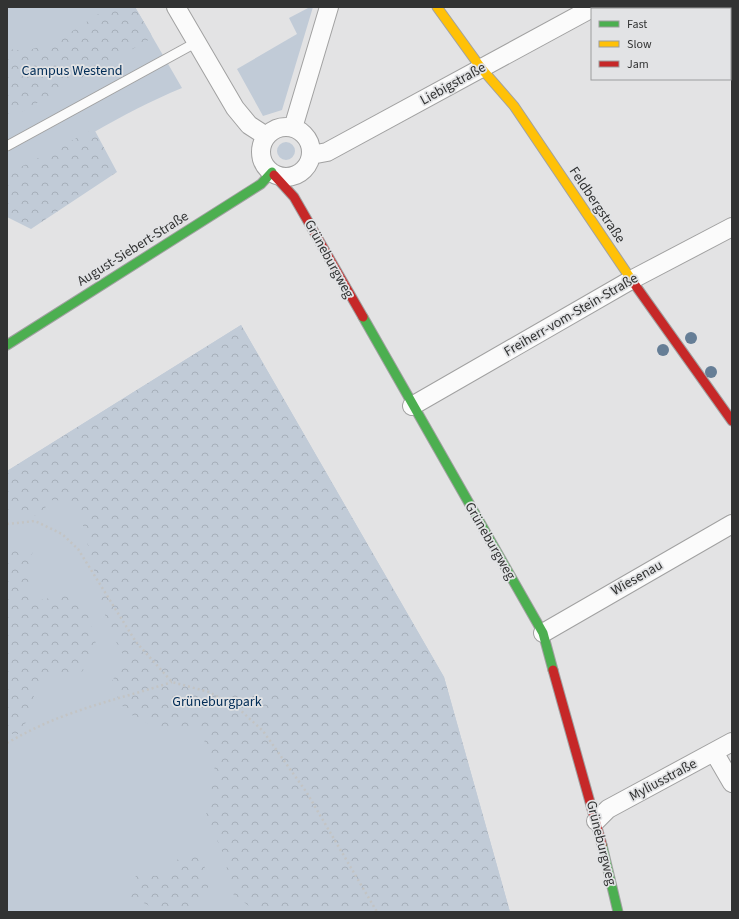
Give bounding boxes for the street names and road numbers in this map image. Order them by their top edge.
street label: Liebigstraße [417,58,490,110]
street label: Feldbergstraße [564,163,630,247]
street label: August-Siebert-Straße [73,207,193,291]
street label: Grüneburgweg [299,216,359,302]
street label: Freiherr-vom-Stein-Straße [500,268,642,362]
street label: Grüneburgweg [460,498,520,584]
street label: Wiesenau [608,555,666,601]
street label: Myliusstraße [626,754,700,806]
street label: Grüneburgweg [581,799,621,887]

